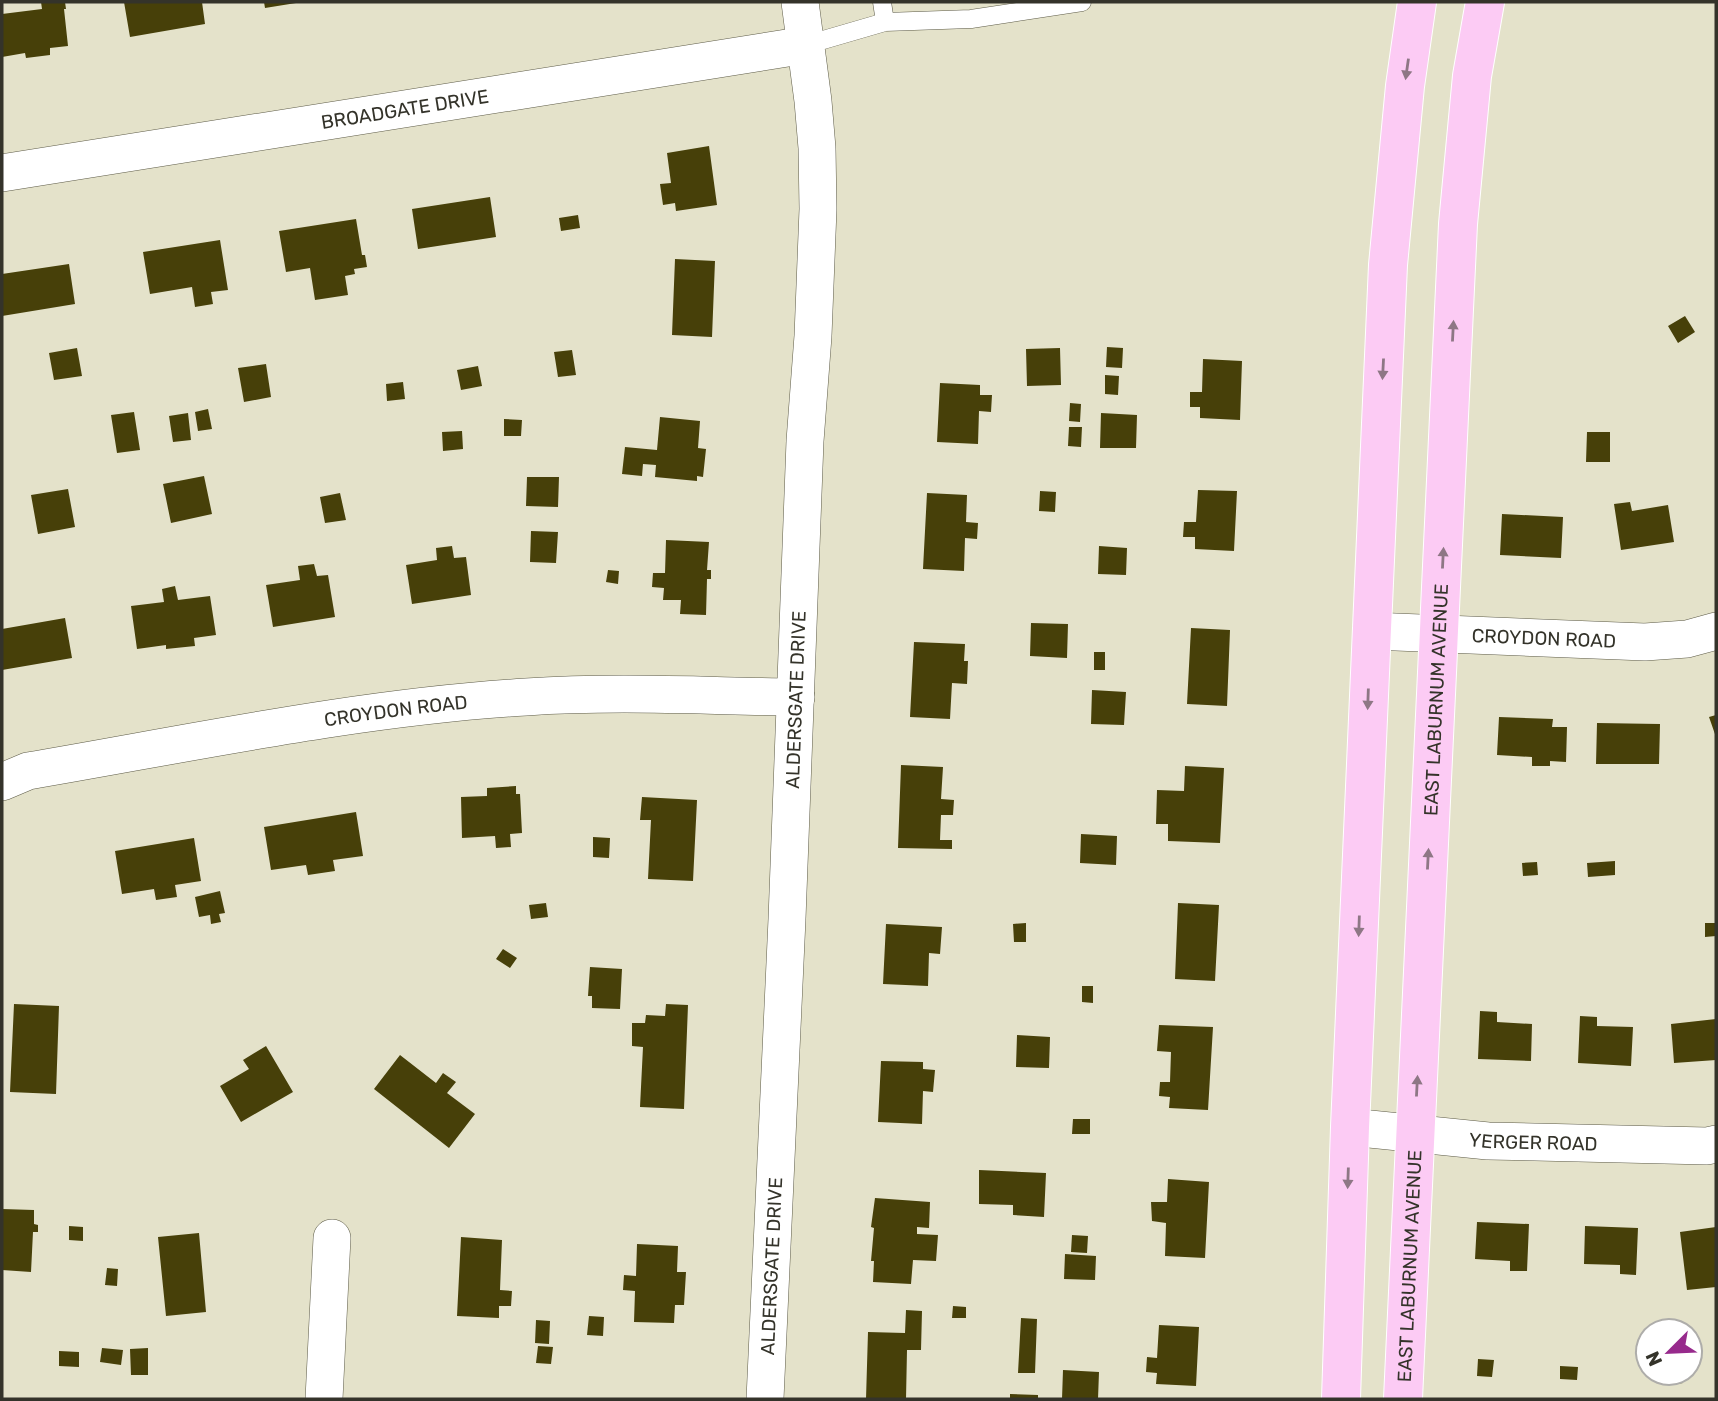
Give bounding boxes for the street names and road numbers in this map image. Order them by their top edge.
street label: BROADGATE DRIVE [320,85,491,134]
street label: EAST LABURNUM AVENUE [1419,583,1453,816]
street label: ALDERSGATE DRIVE [781,610,811,789]
street label: CROYDON ROAD [1471,624,1616,653]
street label: CROYDON ROAD [322,691,469,731]
street label: YERGER ROAD [1468,1128,1598,1155]
street label: EAST LABURNUM AVENUE [1393,1150,1427,1383]
street label: ALDERSGATE DRIVE [756,1177,787,1356]

